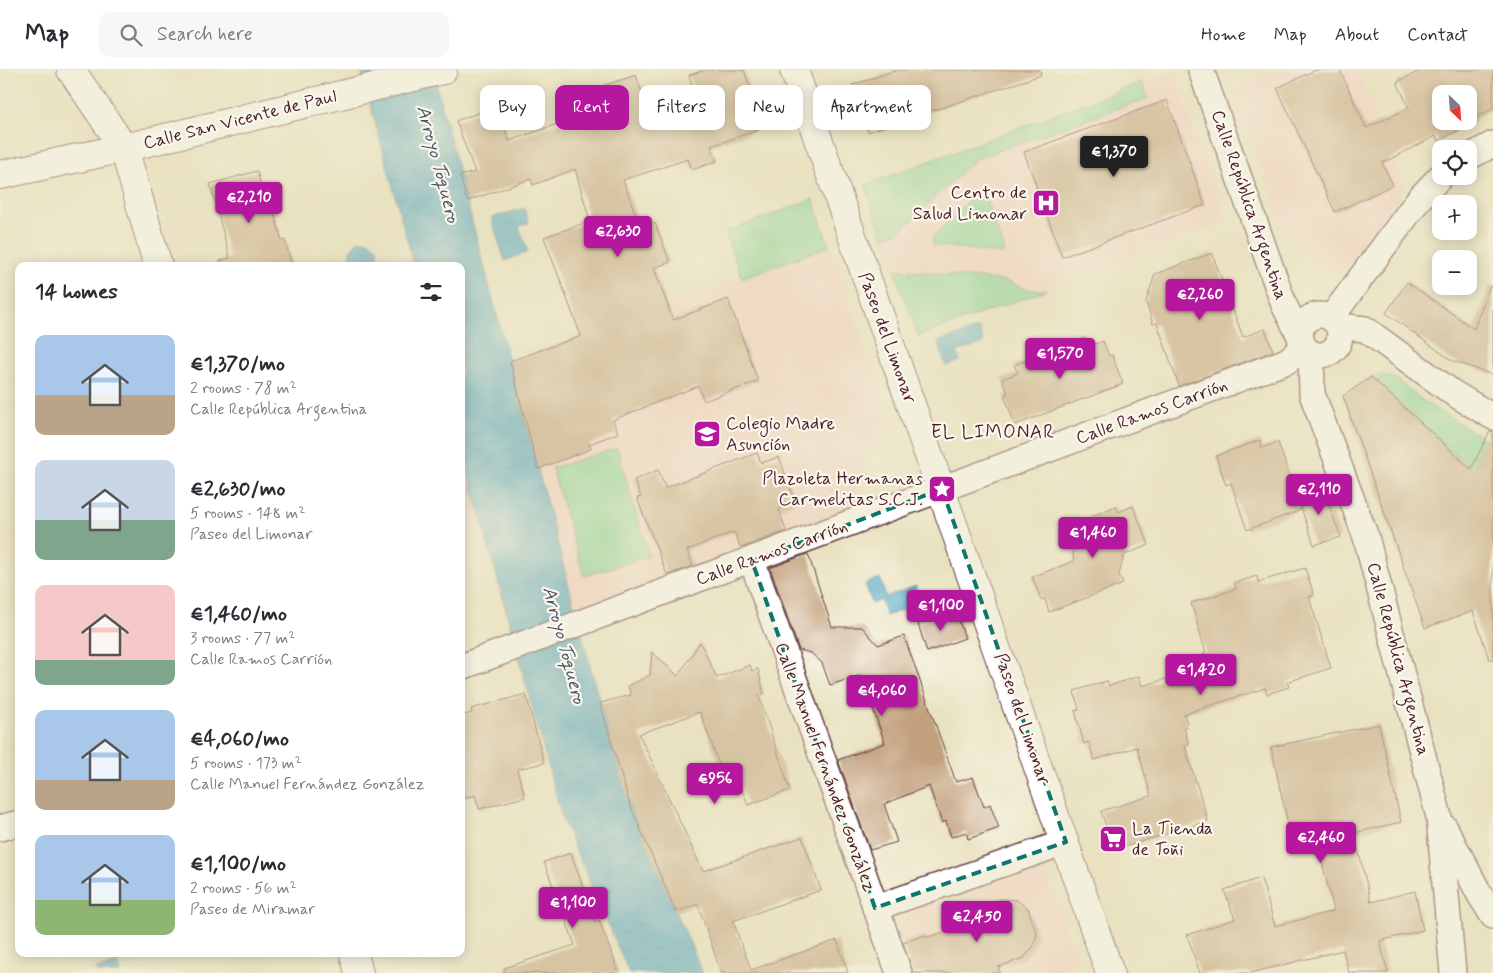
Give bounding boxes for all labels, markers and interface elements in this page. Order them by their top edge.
search box [99,12,449,57]
text: Map [25,19,69,50]
icon: search [117,21,145,49]
text: Search here [157,22,253,47]
text: Home [1201,23,1246,47]
text: Map [1274,23,1307,47]
text: About [1335,23,1379,47]
text: Contact [1407,23,1468,47]
street label: Calle San Vicente de Paul [141,84,339,156]
chip: Buy [480,85,545,130]
chip: Rent [555,85,629,130]
chip: Filters [639,85,725,130]
chip: New [735,85,803,130]
chip: Apartment [813,85,931,130]
north arrow [1432,85,1478,130]
map controls [1432,85,1477,295]
water label: Arroyo Toquero [410,103,466,226]
street label: Calle República Argentina [1203,107,1293,304]
pin: €1,370 [1073,136,1155,178]
button: locate [1432,140,1477,185]
text: €1,370 [1091,141,1137,162]
place label: Centro de Salud Limonar [913,181,1027,226]
pin: €2,210 [208,182,290,224]
text: €2,210 [226,187,272,208]
hospital icon: Centro de Salud Limonar [1031,188,1061,218]
button: + [1432,195,1477,240]
pin: €2,630 [577,216,659,258]
text: €2,630 [595,221,641,242]
button: − [1432,250,1477,295]
street label: Paseo del Limonar [852,269,922,407]
text: 14 homes [35,278,118,306]
icon: filters [417,278,445,306]
pin: €2,260 [1159,278,1241,321]
text: €2,260 [1177,284,1223,305]
pin: €1,570 [1019,338,1101,380]
text: €1,570 [1036,343,1084,364]
text: €1,370/mo [190,350,285,378]
icon: home [75,355,135,415]
street label: Calle Ramos Carrión [1073,373,1231,451]
text: 2 rooms · 78 m² [190,378,297,399]
text: Calle República Argentina [190,399,367,420]
place label: Colegio Madre Asunción [726,412,835,457]
school or university icon: Colegio Madre Asunción [692,419,722,449]
district label: EL LIMONAR [931,420,1055,445]
place label: Plazoleta Hermanas Carmelitas S.C.J. [762,467,923,512]
place icon: Plazoleta Hermanas Carmelitas S.C.J. [927,474,957,504]
pin: €2,110 [1278,474,1360,516]
text: €2,630/mo [190,475,285,503]
text: €2,110 [1297,479,1341,500]
icon: home [75,480,135,540]
text: 5 rooms · 148 m² [190,503,305,524]
street label: Calle Ramos Carrión [693,514,851,592]
pin: €1,460 [1052,516,1134,559]
text: €1,460 [1069,522,1117,543]
text: Paseo del Limonar [190,524,312,545]
street label: Calle República Argentina [1359,560,1435,759]
water label: Arroyo Toquero [536,584,592,707]
pin: €1,100 [900,590,982,632]
text: €1,100 [918,595,964,616]
text: €1,460/mo [190,600,287,628]
icon: home [75,605,135,665]
text: 3 rooms · 77 m² [190,628,295,649]
street label: Calle Manuel Fernández González [769,639,881,895]
text: Calle Ramos Carrión [190,649,332,670]
street label: Paseo del Limonar [988,650,1056,789]
pin: €1,420 [1160,654,1242,696]
text: €1,420 [1176,659,1226,680]
pin: €4,060 [841,674,923,717]
text: €4,060 [858,680,906,701]
text: €4,060/mo [190,725,289,753]
icon: home [75,730,135,790]
text: 5 rooms · 173 m² [190,753,302,774]
pin: €956 [685,762,745,805]
text: €956 [698,768,732,789]
text: Calle Manuel Fernández González [190,774,424,795]
place label: La Tienda de Toñi [1132,817,1213,862]
pin: €2,460 [1280,822,1362,864]
supermarket icon: La Tienda de Toñi [1098,824,1128,854]
text: €2,460 [1297,827,1345,848]
text: €1,100/mo [190,850,286,878]
icon: home [75,855,135,915]
text: 2 rooms · 56 m² [190,878,297,899]
pin: €1,100 [532,886,614,929]
text: €1,100 [550,892,596,913]
text: Paseo de Miramar [190,899,315,920]
pin: €2,450 [936,900,1018,943]
text: €2,450 [952,906,1002,927]

